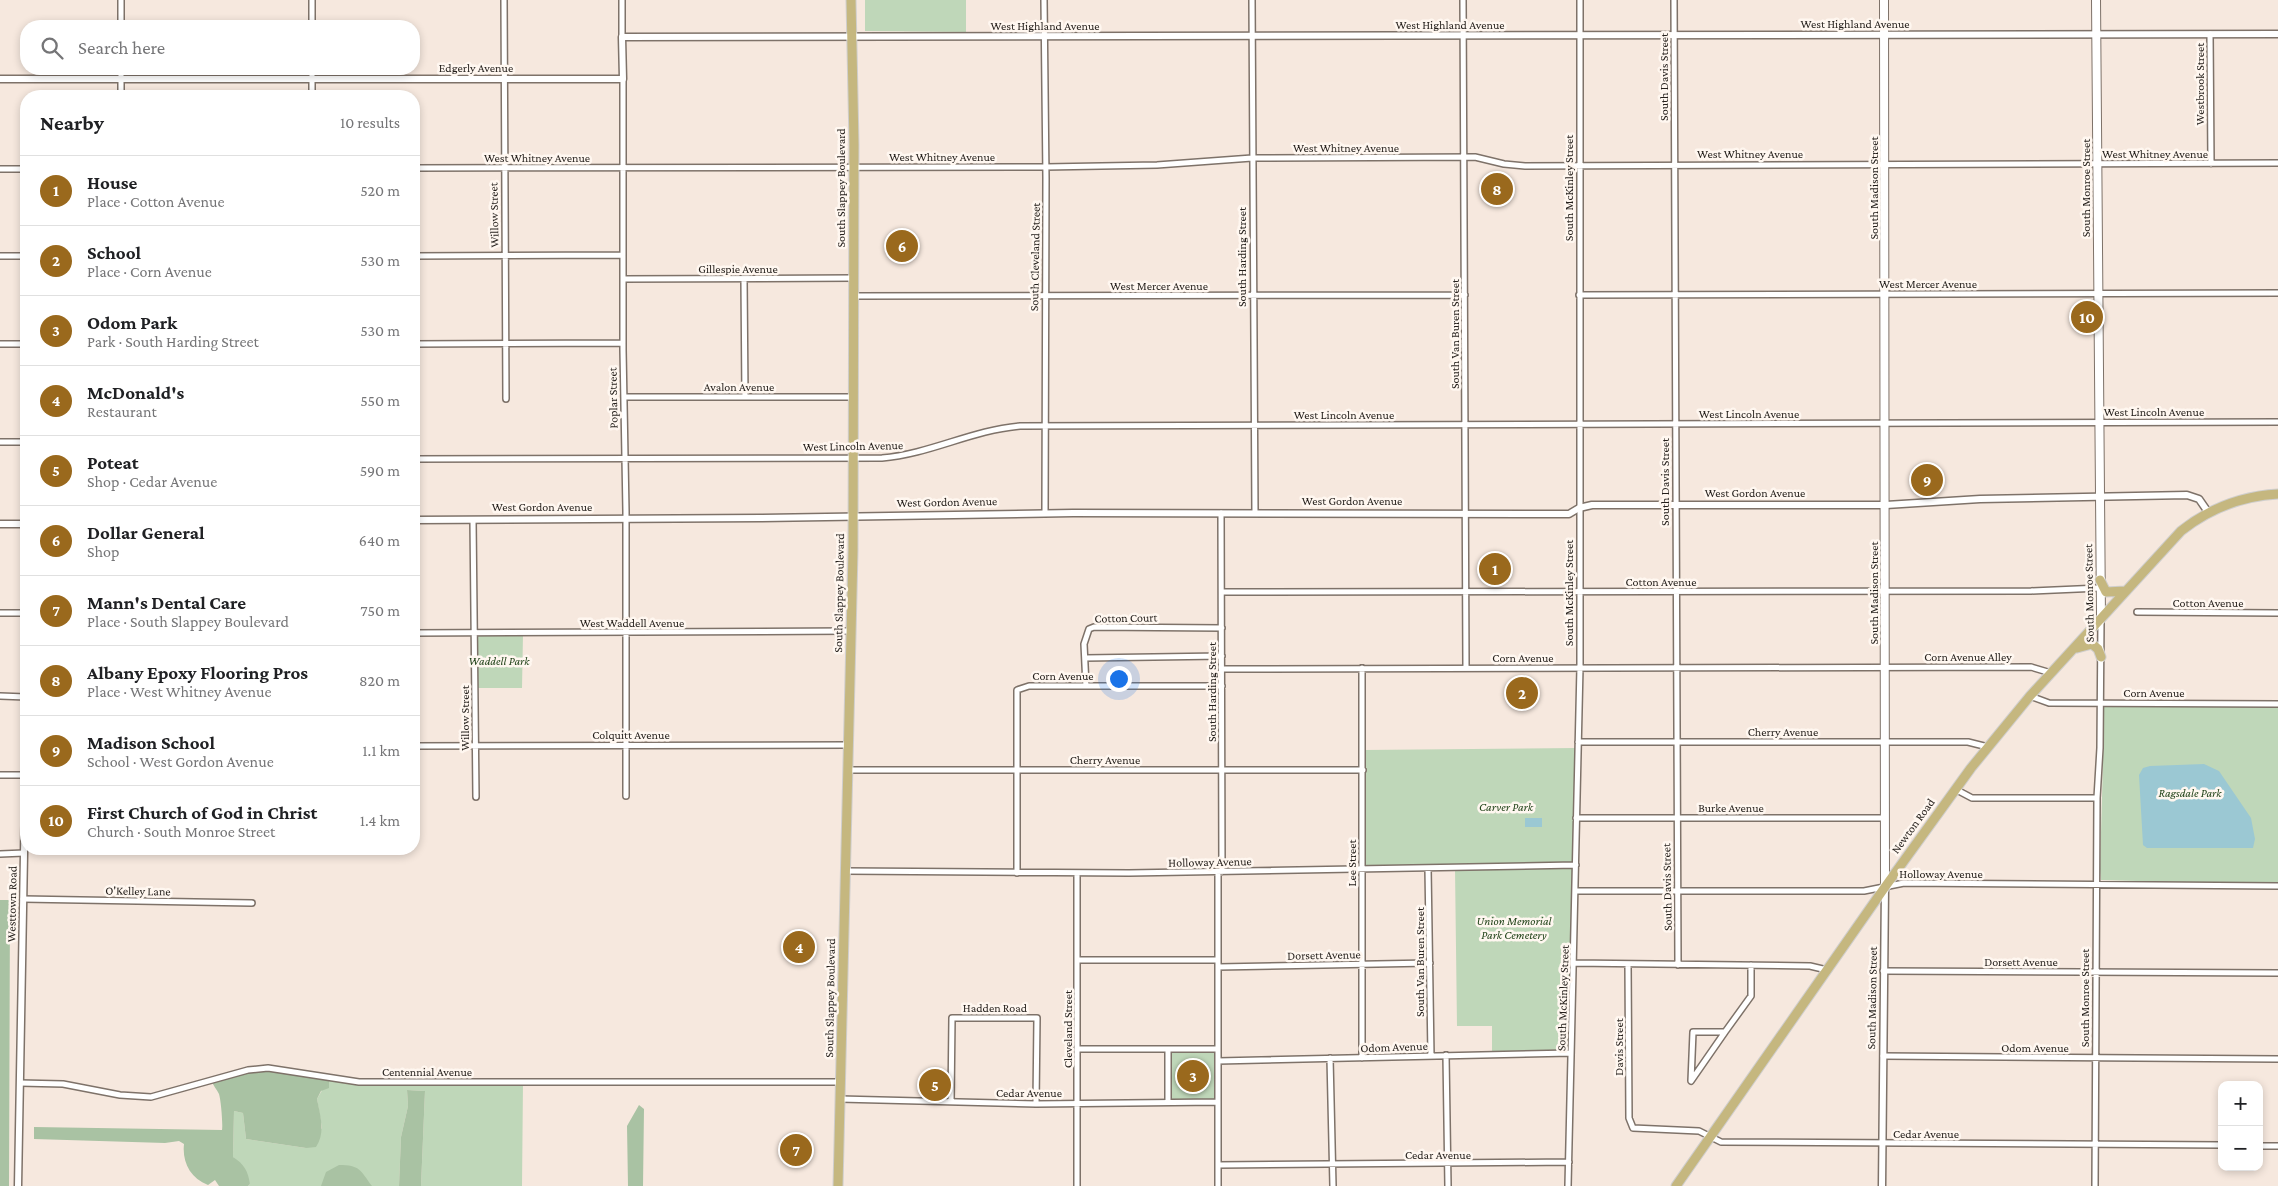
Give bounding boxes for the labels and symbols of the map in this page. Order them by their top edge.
street label: West Highland Avenue [1800,17,1910,31]
street label: West Highland Avenue [1395,18,1505,32]
street label: West Highland Avenue [990,19,1100,33]
street label: South Davis Street [1657,32,1671,121]
street label: Westbrook Street [2193,42,2207,125]
street label: Edgerly Avenue [439,61,513,75]
street label: South Slappey Boulevard [834,128,848,248]
street label: South McKinley Street [1562,134,1576,241]
street label: South Madison Street [1867,135,1881,240]
street label: South Monroe Street [2079,138,2093,237]
street label: West Whitney Avenue [1293,141,1399,155]
street label: West Whitney Avenue [1697,147,1803,161]
street label: West Whitney Avenue [2102,147,2208,161]
street label: West Whitney Avenue [889,150,995,164]
street label: West Whitney Avenue [484,151,590,165]
pin: 8 [1481,170,1513,208]
street label: Willow Street [486,181,502,248]
street label: South Cleveland Street [1027,202,1043,311]
street label: South Harding Street [1235,206,1249,307]
pin: 6 [886,227,918,265]
street label: Gillespie Avenue [698,262,778,276]
street label: West Mercer Avenue [1879,277,1977,291]
street label: South Van Buren Street [1448,278,1462,389]
street label: West Mercer Avenue [1110,279,1208,293]
pin: 10 [2071,298,2103,336]
street label: Poplar Street [605,366,621,429]
street label: Avalon Avenue [704,380,774,394]
street label: West Lincoln Avenue [2104,405,2204,419]
street label: West Lincoln Avenue [1699,407,1799,421]
street label: West Lincoln Avenue [1294,408,1394,422]
street label: South Davis Street [1658,437,1672,526]
street label: West Lincoln Avenue [803,438,903,454]
pin: 9 [1911,461,1943,499]
street label: West Gordon Avenue [1705,486,1805,500]
street label: West Gordon Avenue [897,494,997,510]
street label: West Gordon Avenue [1302,494,1402,508]
street label: West Gordon Avenue [492,500,592,514]
street label: South Slappey Boulevard [831,533,847,653]
street label: South McKinley Street [1562,539,1576,646]
street label: South Madison Street [1867,540,1881,645]
street label: South Monroe Street [2081,543,2097,642]
pin: 1 [1479,550,1511,588]
street label: Cotton Avenue [1626,575,1696,589]
street label: Cotton Avenue [2173,596,2243,610]
street label: Cotton Court [1094,610,1159,626]
street label: West Waddell Avenue [580,616,684,630]
street label: South Harding Street [1205,641,1219,742]
street label: Corn Avenue Alley [1924,650,2012,664]
street label: Corn Avenue [1492,651,1554,665]
park label: Waddell Park [469,654,530,668]
your location [1106,666,1132,692]
street label: Corn Avenue [1032,669,1094,683]
pin: 2 [1506,674,1538,712]
street label: Willow Street [458,684,472,751]
street label: Corn Avenue [2123,686,2185,700]
street label: Cherry Avenue [1748,725,1818,739]
street label: Colquitt Avenue [592,728,670,742]
street label: Cherry Avenue [1070,753,1140,767]
park label: Ragsdale Park [2159,786,2222,800]
street label: Newton Road [1888,795,1938,856]
park label: Carver Park [1479,800,1534,814]
street label: Burke Avenue [1698,801,1764,815]
street label: Lee Street [1345,839,1359,886]
street label: South Davis Street [1659,842,1675,931]
street label: Holloway Avenue [1168,854,1252,870]
street label: Westtown Road [4,865,20,942]
street label: Holloway Avenue [1899,867,1983,881]
street label: O'Kelley Lane [105,883,171,899]
street label: South Van Buren Street [1413,906,1427,1017]
park label: Union Memorial Park Cemetery [1477,914,1553,942]
pin: 4 [783,928,815,966]
street label: South Slappey Boulevard [822,938,838,1058]
street label: South McKinley Street [1554,944,1572,1051]
street label: South Madison Street [1864,945,1880,1050]
street label: Dorsett Avenue [1287,947,1361,963]
street label: South Monroe Street [2078,948,2092,1047]
street label: Dorsett Avenue [1984,955,2058,969]
street label: Cleveland Street [1061,989,1075,1068]
street label: Hadden Road [963,1001,1028,1015]
street label: Davis Street [1612,1017,1626,1076]
street label: Odom Avenue [1360,1039,1428,1055]
street label: Odom Avenue [2001,1041,2069,1055]
pin: 3 [1177,1057,1209,1095]
street label: Centennial Avenue [382,1065,472,1079]
pin: 5 [919,1066,951,1104]
street label: Cedar Avenue [996,1086,1062,1100]
street label: Cedar Avenue [1893,1127,1959,1141]
pin: 7 [780,1131,812,1169]
street label: Cedar Avenue [1405,1148,1471,1162]

